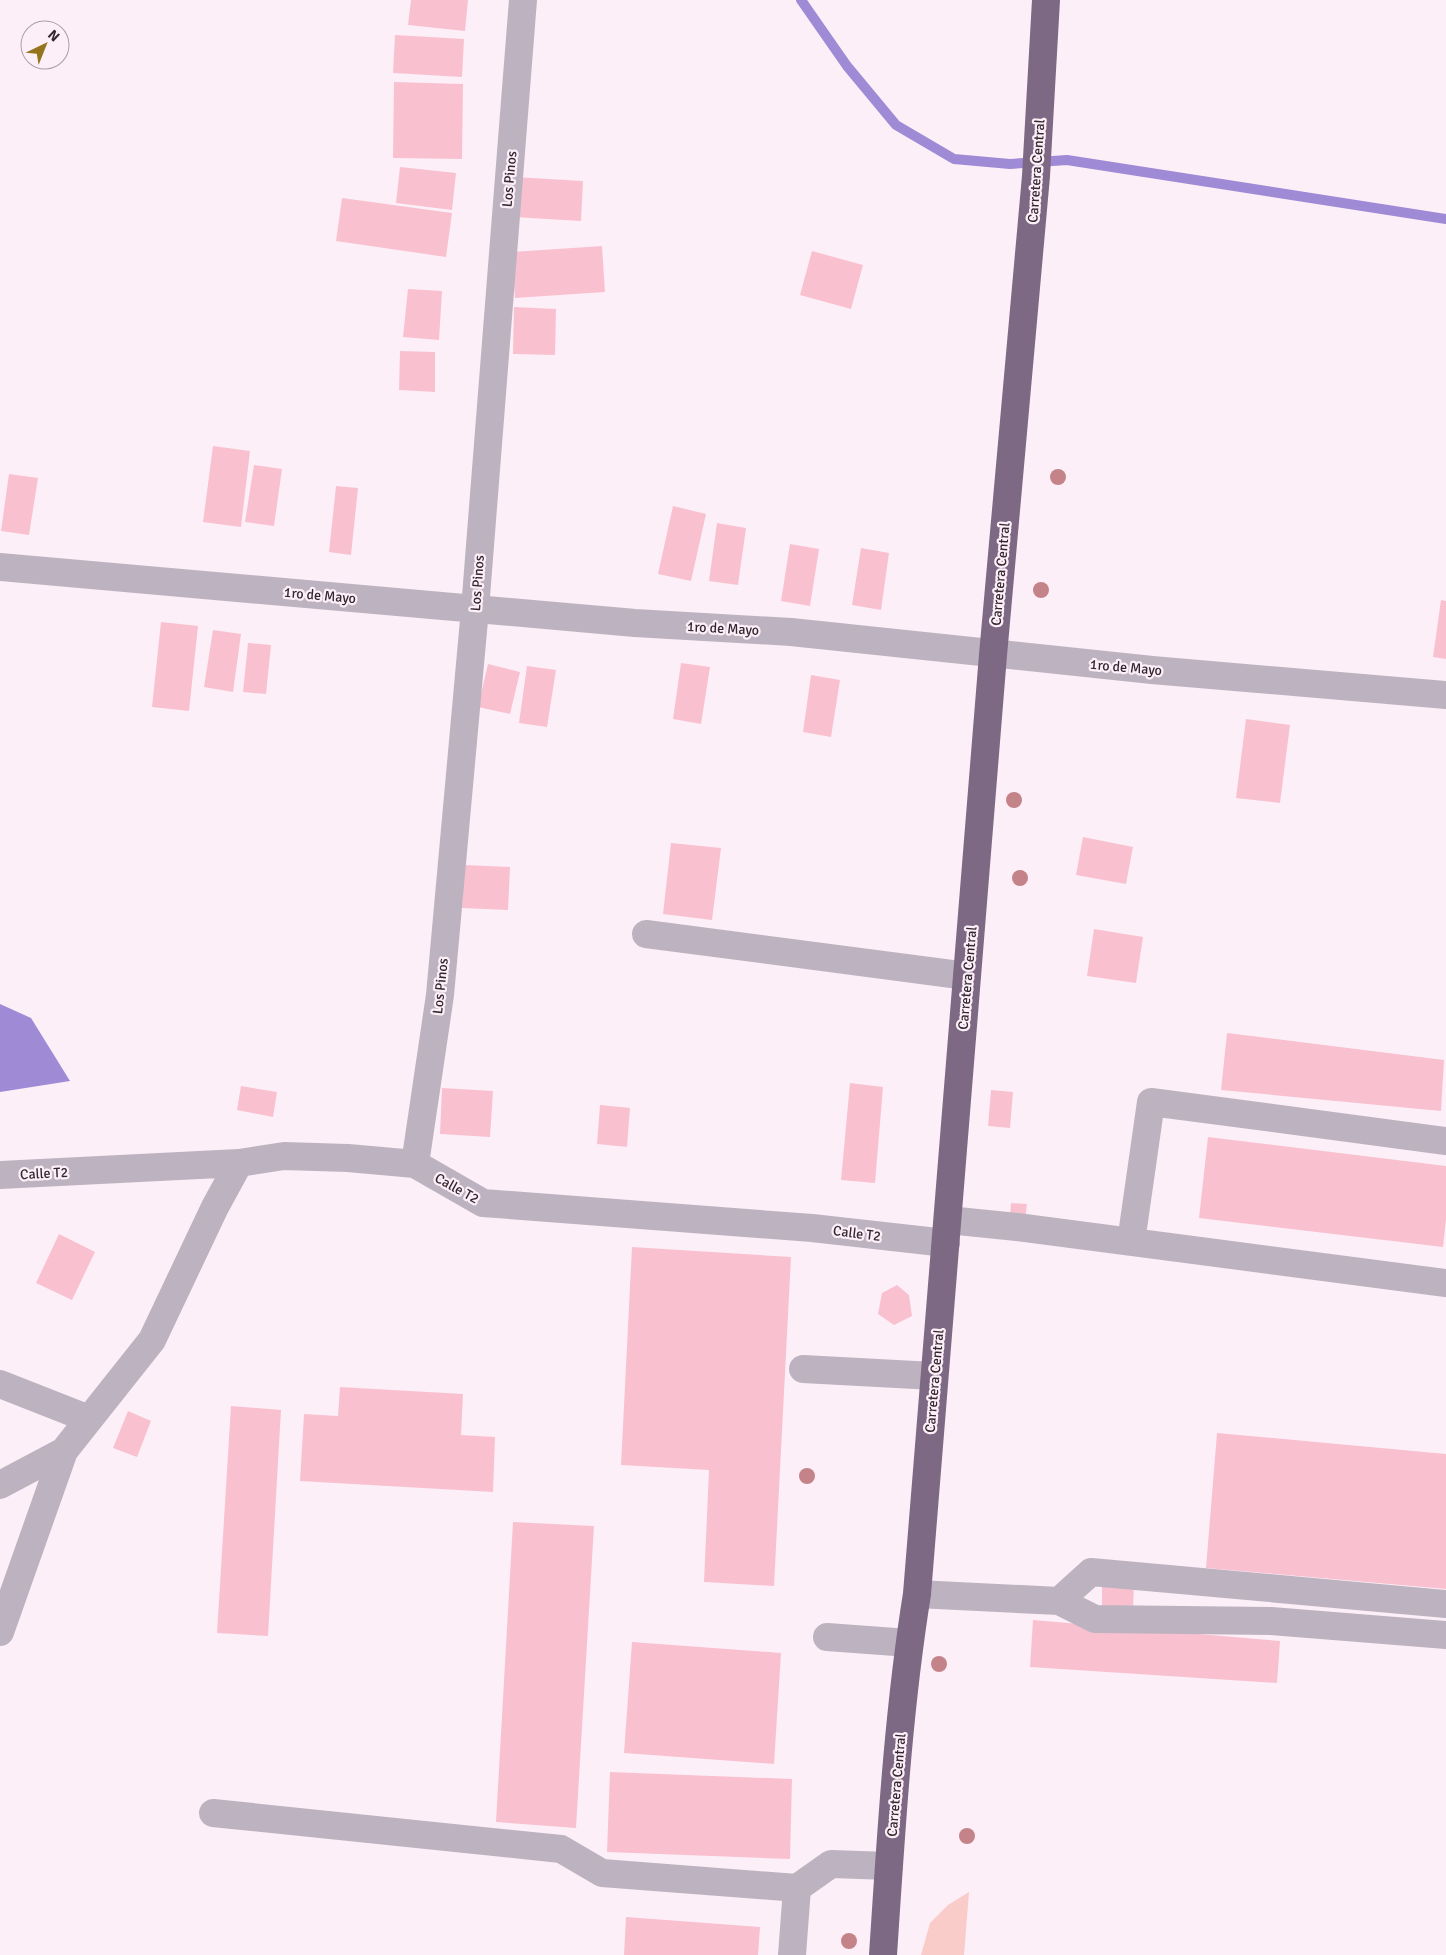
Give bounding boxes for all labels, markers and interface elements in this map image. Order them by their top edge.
north arrow [20,20,70,70]
text: N [44,26,63,45]
street label: Carretera Central [1024,119,1049,223]
street label: Los Pinos [499,150,520,208]
street label: Carretera Central [988,522,1013,626]
street label: Los Pinos [467,554,488,612]
street label: 1ro de Mayo [283,584,357,607]
street label: 1ro de Mayo [686,618,759,639]
street label: 1ro de Mayo [1089,656,1163,679]
street label: Carretera Central [955,926,980,1030]
street label: Los Pinos [429,957,452,1015]
street label: Calle T2 [20,1164,68,1183]
street label: Calle T2 [432,1169,482,1207]
street label: Calle T2 [832,1222,882,1245]
street label: Carretera Central [922,1329,947,1433]
street label: Carretera Central [884,1733,909,1837]

